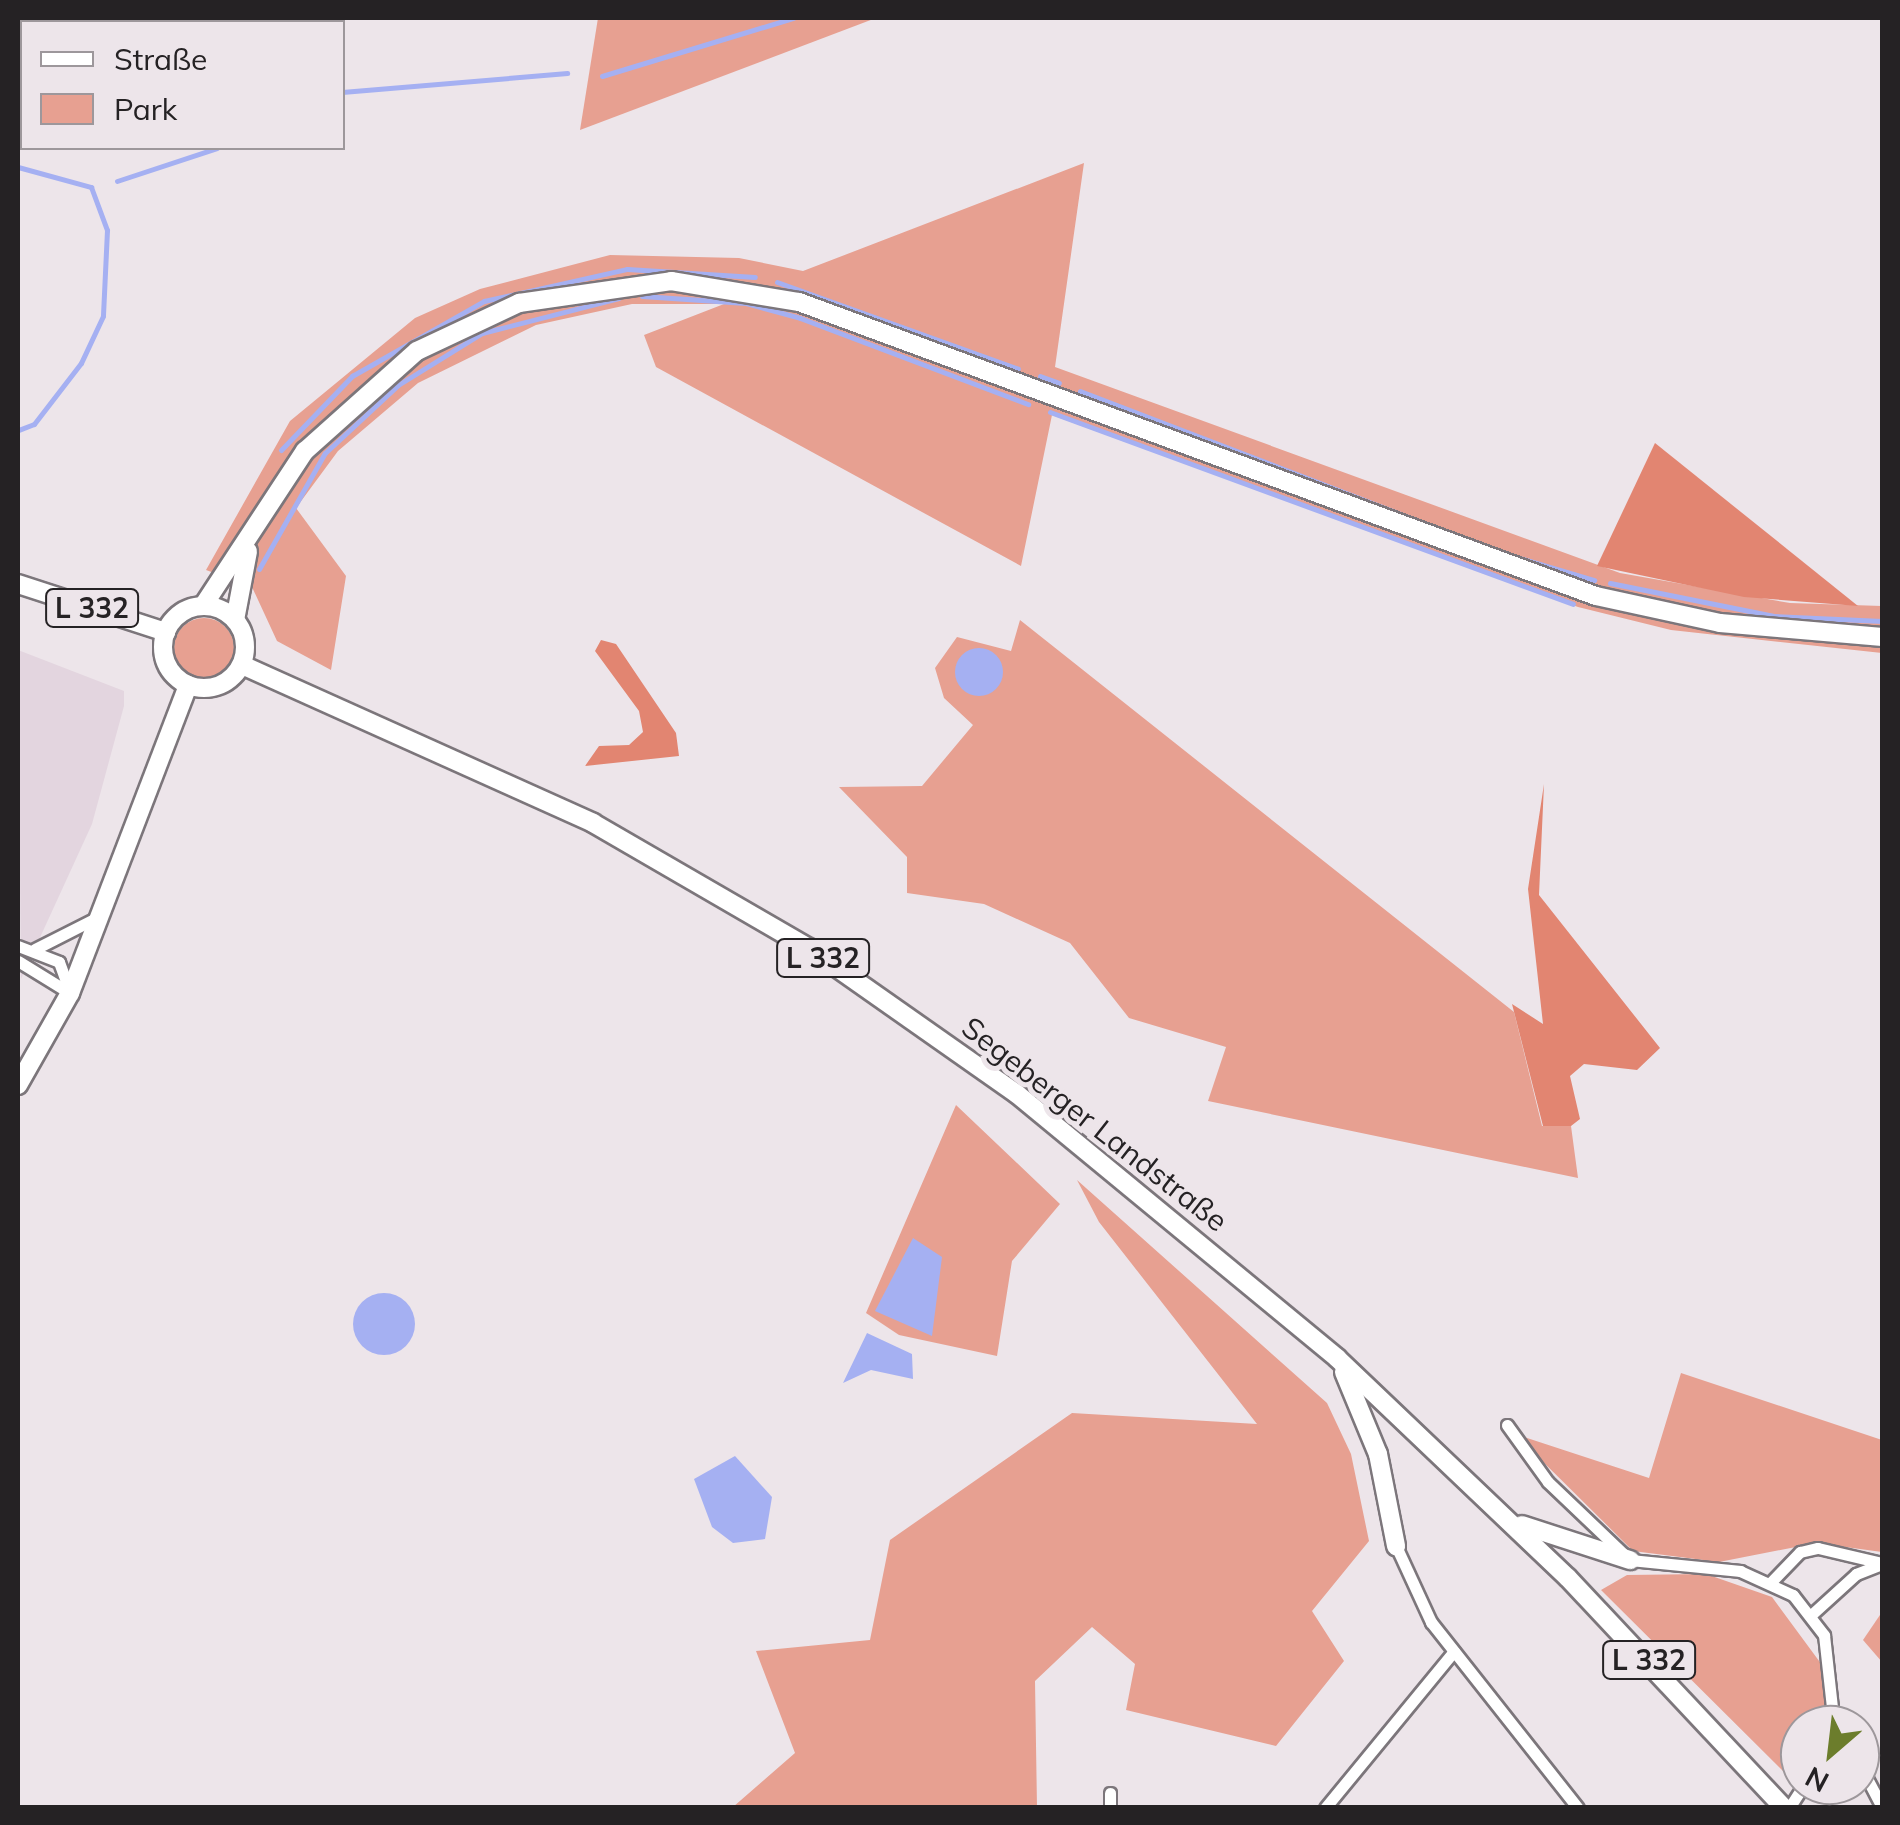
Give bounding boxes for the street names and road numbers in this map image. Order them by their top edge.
road number: L 332 [44,585,140,631]
road number: L 332 [776,935,870,981]
street label: Segeberger Landstraße [955,1009,1235,1239]
road number: L 332 [1602,1637,1696,1683]

